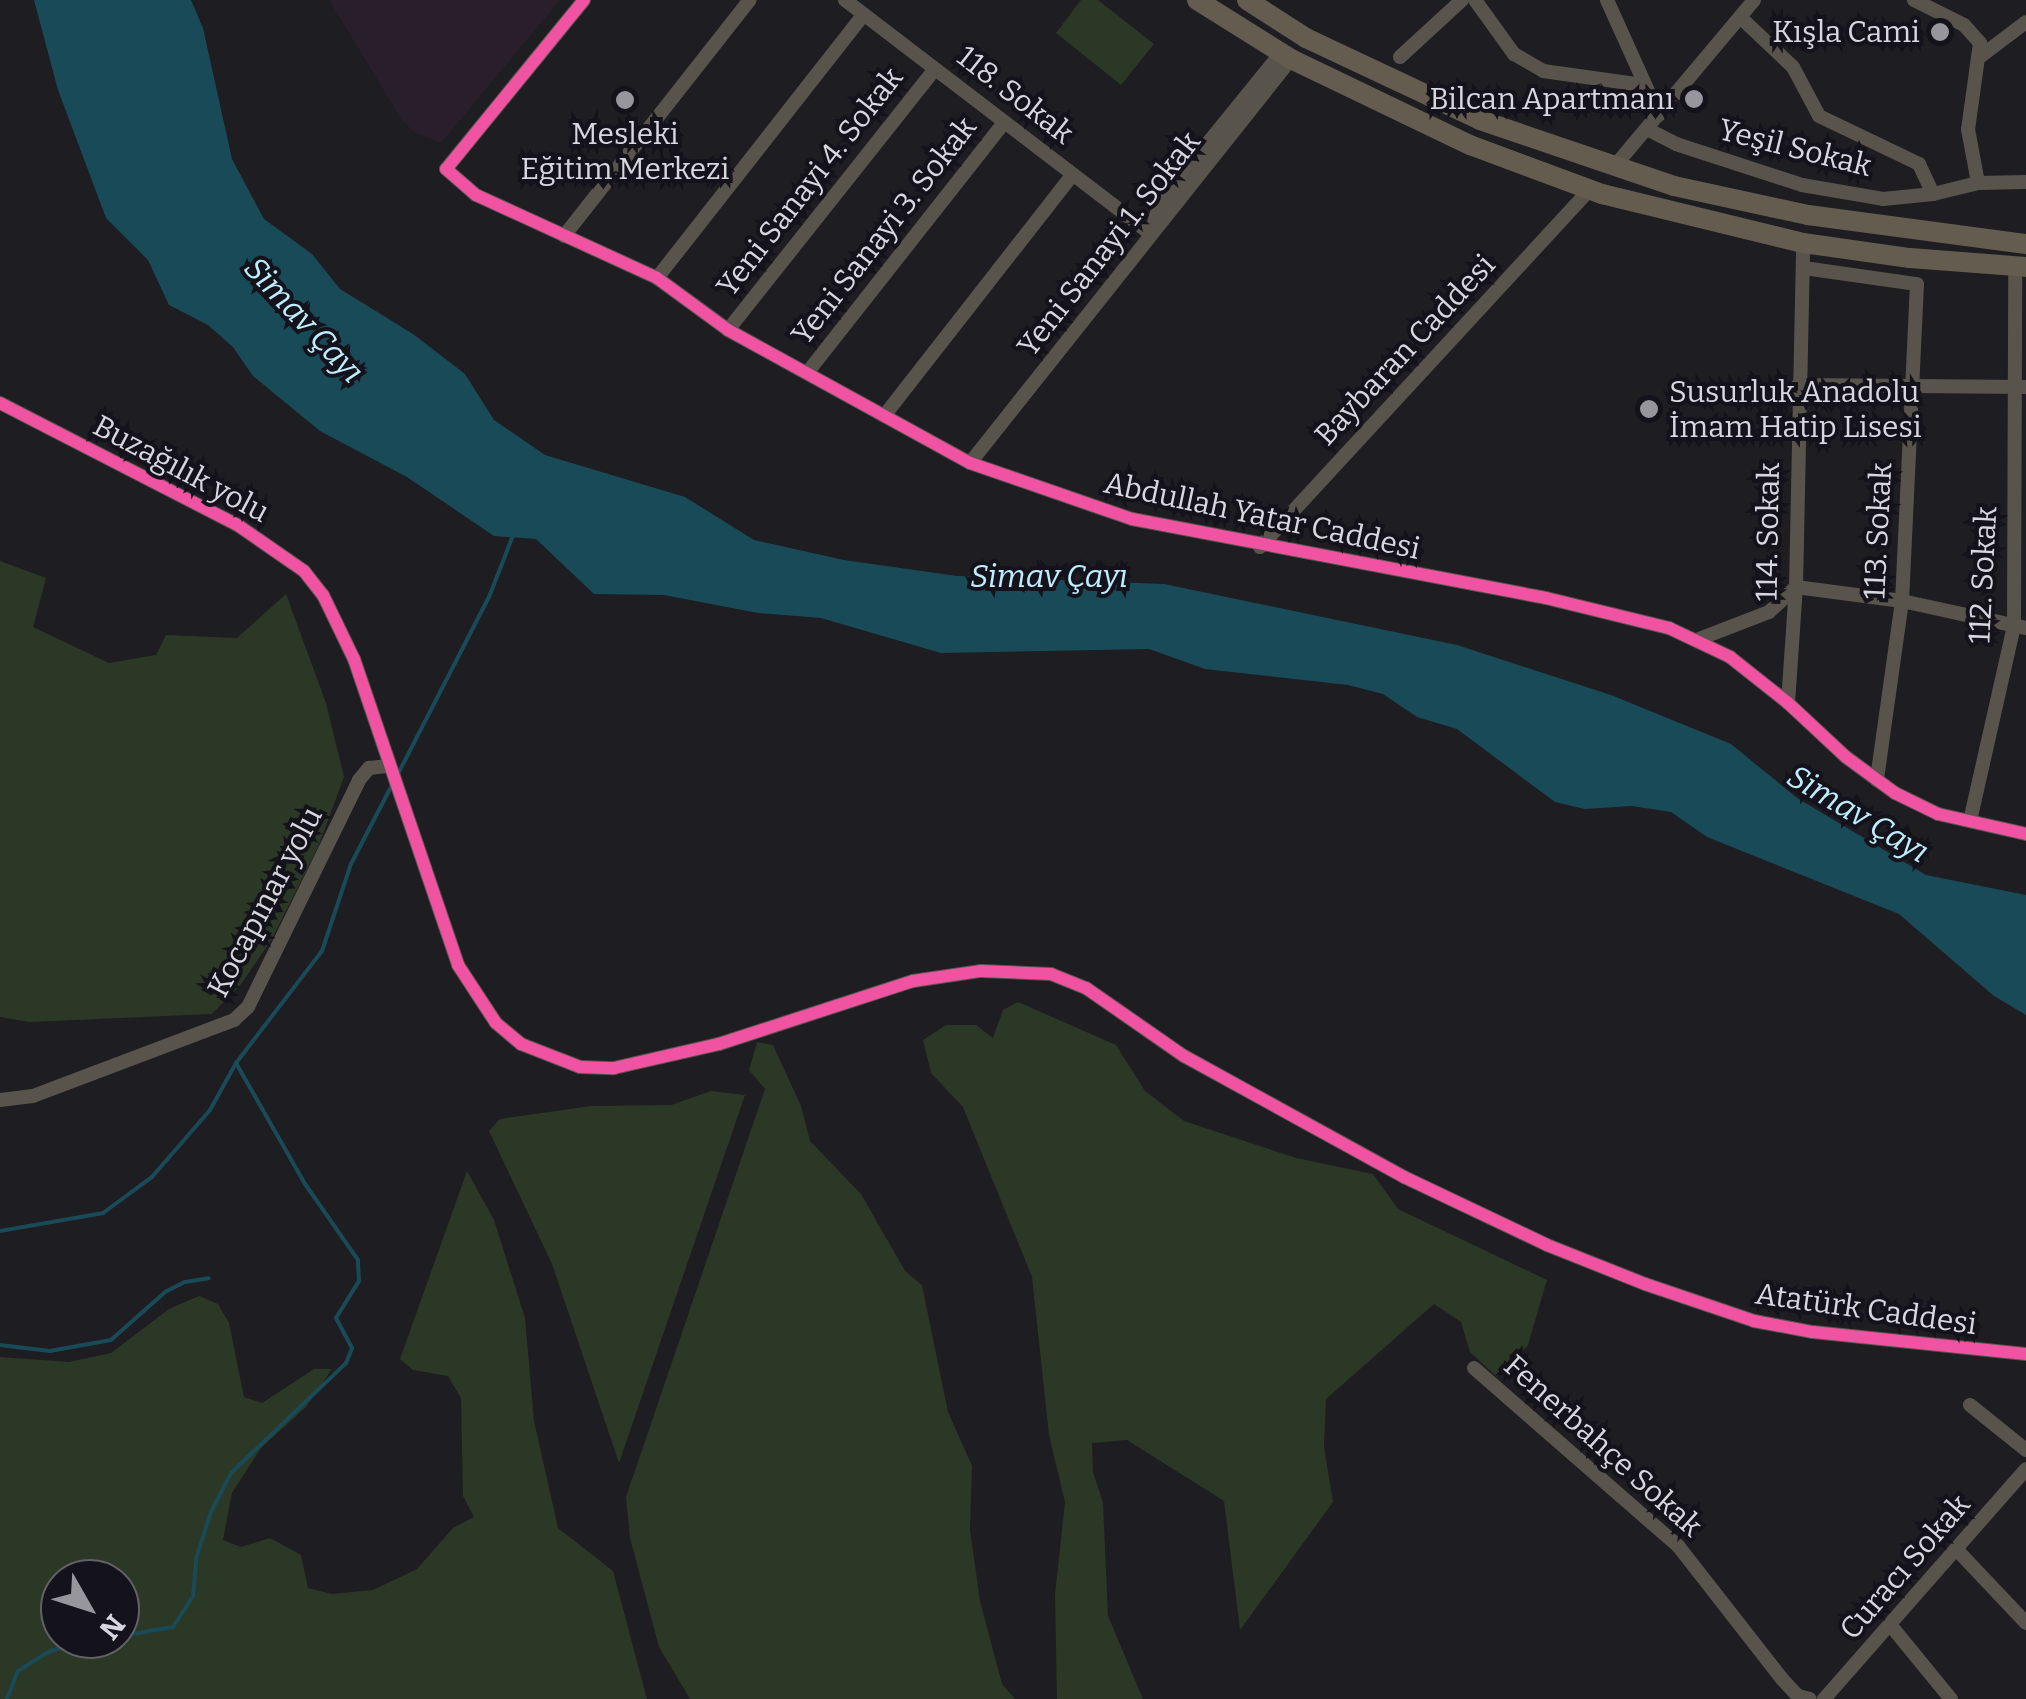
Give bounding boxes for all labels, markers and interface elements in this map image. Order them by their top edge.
place label: Kışla Cami [1772,14,1920,50]
marker: Kışla Cami [1929,21,1951,43]
street label: 118. Sokak [950,38,1080,152]
street label: Yeni Sanayi 4. Sokak [709,60,911,304]
place label: Bilcan Apartmanı [1429,81,1674,117]
marker: Bilcan Apartmanı [1683,88,1705,110]
marker: Mesleki Eğitim Merkezi [614,89,636,111]
street label: Yeni Sanayi 3. Sokak [784,110,984,352]
street label: Yeşil Sokak [1715,112,1875,184]
place label: Mesleki Eğitim Merkezi [521,116,729,186]
street label: Yeni Sanayi 1. Sokak [1010,124,1208,364]
street label: Baybaran Caddesi [1307,247,1503,453]
water label: Simav Çayı [236,249,372,391]
place label: Susurluk Anadolu İmam Hatip Lisesi [1669,374,1922,444]
marker: Susurluk Anadolu İmam Hatip Lisesi [1638,398,1660,420]
street label: Buzağılık yolu [87,408,275,530]
street label: 114. Sokak [1749,462,1787,602]
street label: 113. Sokak [1856,462,1900,600]
street label: Abdullah Yatar Caddesi [1101,465,1423,567]
street label: 112. Sokak [1961,505,2005,645]
water label: Simav Çayı [970,557,1128,595]
water label: Simav Çayı [1780,757,1936,871]
street label: Kocapınar yolu [200,801,330,1003]
street label: Atatürk Caddesi [1753,1276,1979,1342]
street label: Fenerbahçe Sokak [1497,1348,1709,1544]
street label: Curacı Sokak [1832,1487,1978,1647]
north arrow [40,1559,140,1659]
text: N [93,1608,132,1646]

